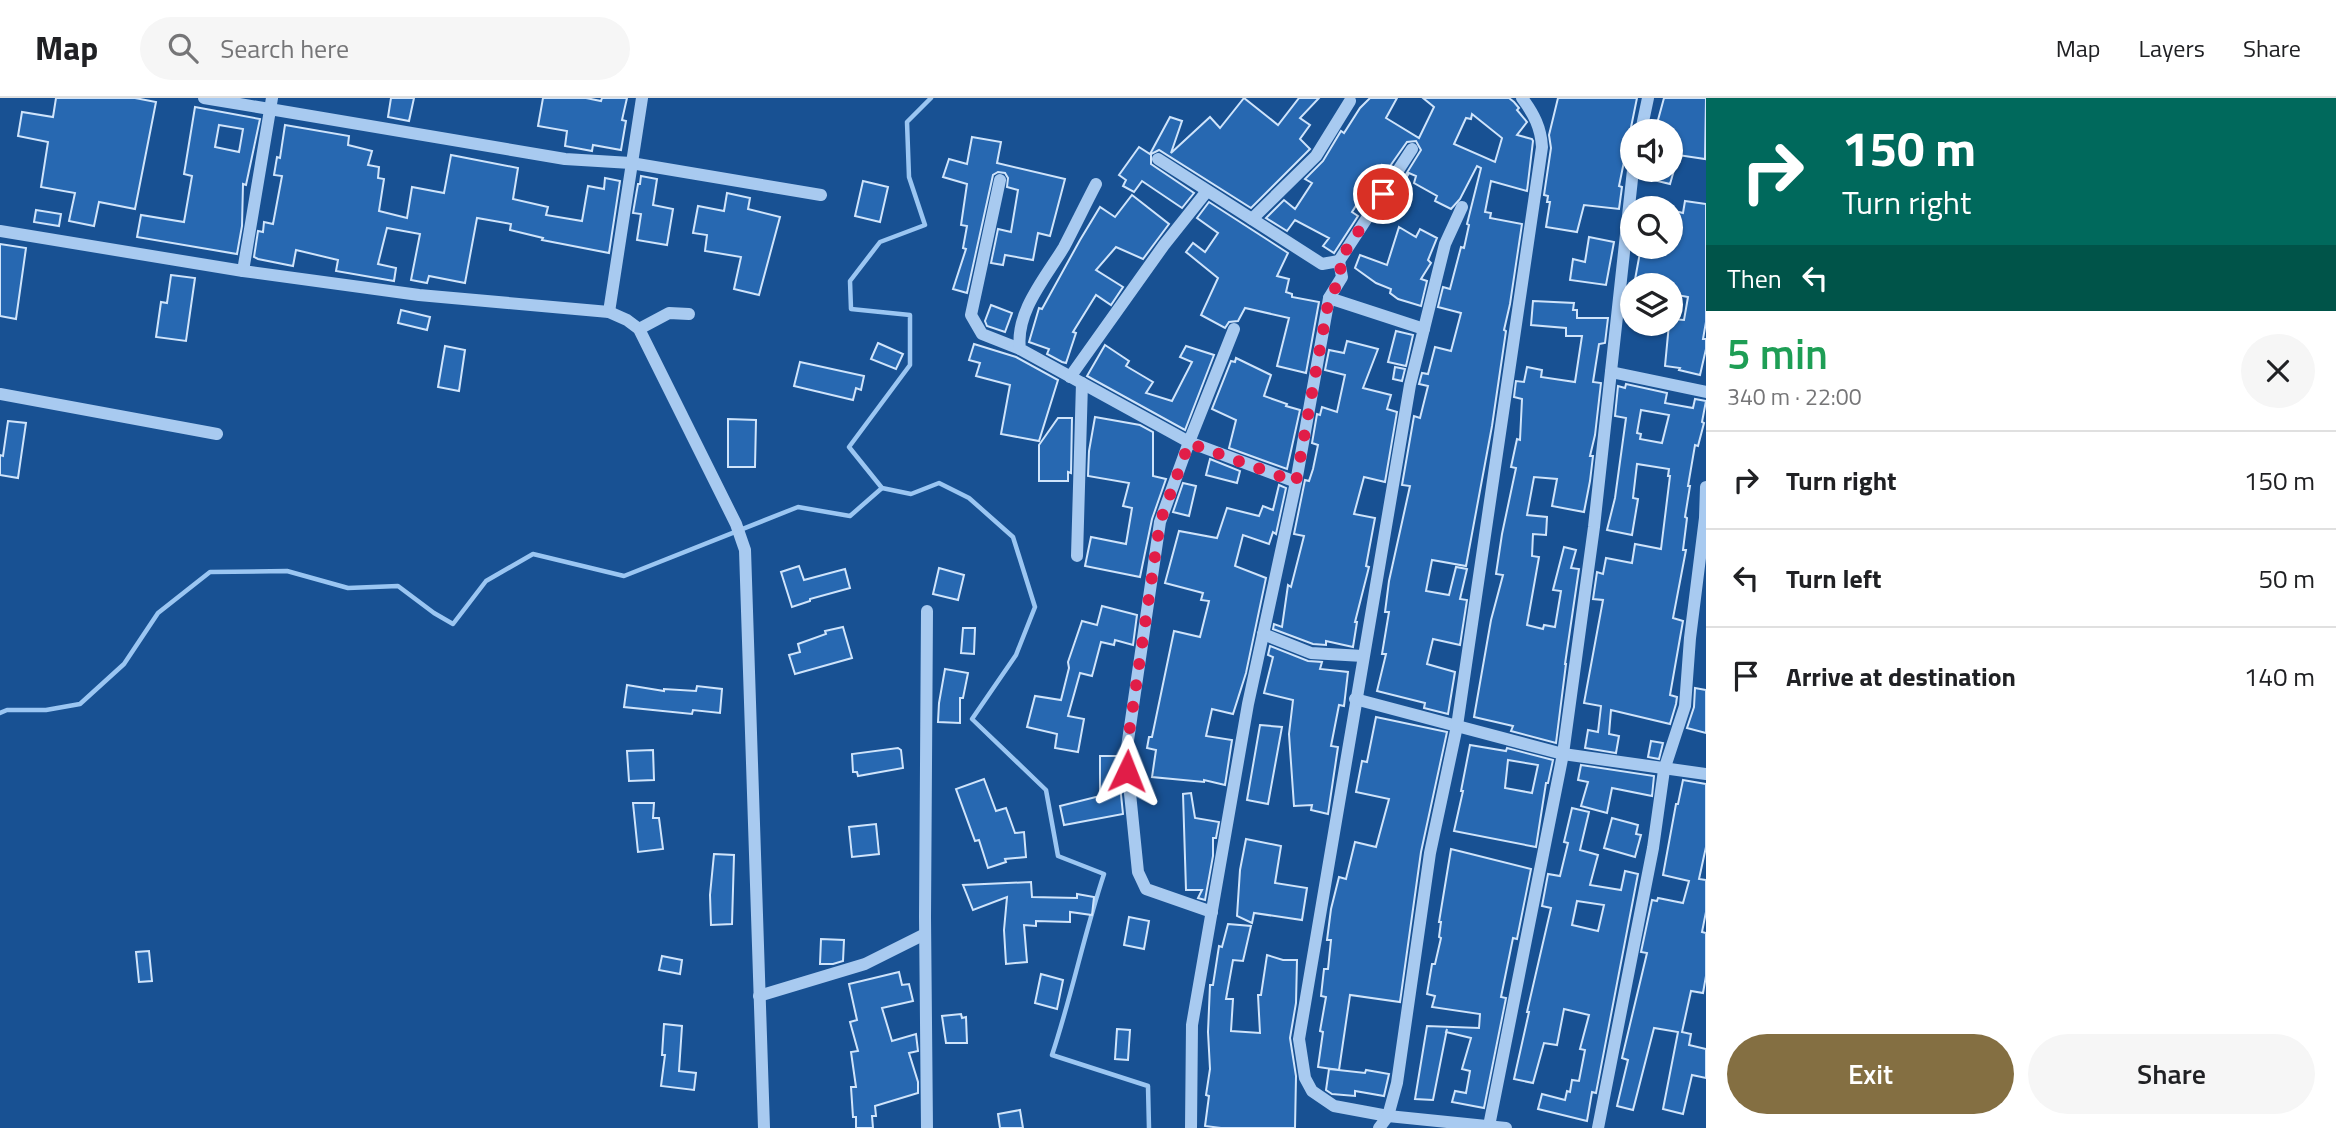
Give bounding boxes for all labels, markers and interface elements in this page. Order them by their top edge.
search box [140,17,630,80]
text: Map [35,23,98,73]
icon: search [164,29,202,67]
text: Search here [220,29,349,68]
text: Map [2056,30,2101,66]
text: Layers [2139,30,2205,66]
text: Share [2243,30,2301,66]
text: 150 m [1842,110,1976,185]
map controls [1620,119,1683,336]
button: sound [1620,119,1683,182]
icon: right [1727,126,1818,217]
pin [1353,164,1413,224]
icon: arrive [1364,175,1402,213]
text: Turn right [1842,178,1971,226]
button: search [1620,196,1683,259]
text: Then [1727,259,1782,298]
icon: left [1796,259,1834,297]
button: layers [1620,273,1683,336]
text: 5 min [1727,321,1828,385]
button: close [2241,334,2315,408]
text: 340 m · 22:00 [1727,379,1862,414]
icon: right [1727,461,1765,499]
text: Turn right [1786,461,1897,500]
text: 150 m [2244,461,2315,500]
icon: left [1727,559,1765,597]
text: Turn left [1786,559,1881,598]
text: 50 m [2258,559,2315,598]
icon: arrive [1727,657,1765,695]
text: Arrive at destination [1786,657,2016,696]
text: 140 m [2244,657,2315,696]
position arrow [1090,734,1164,808]
button: Exit [1727,1034,2014,1114]
button: Share [2028,1034,2315,1114]

